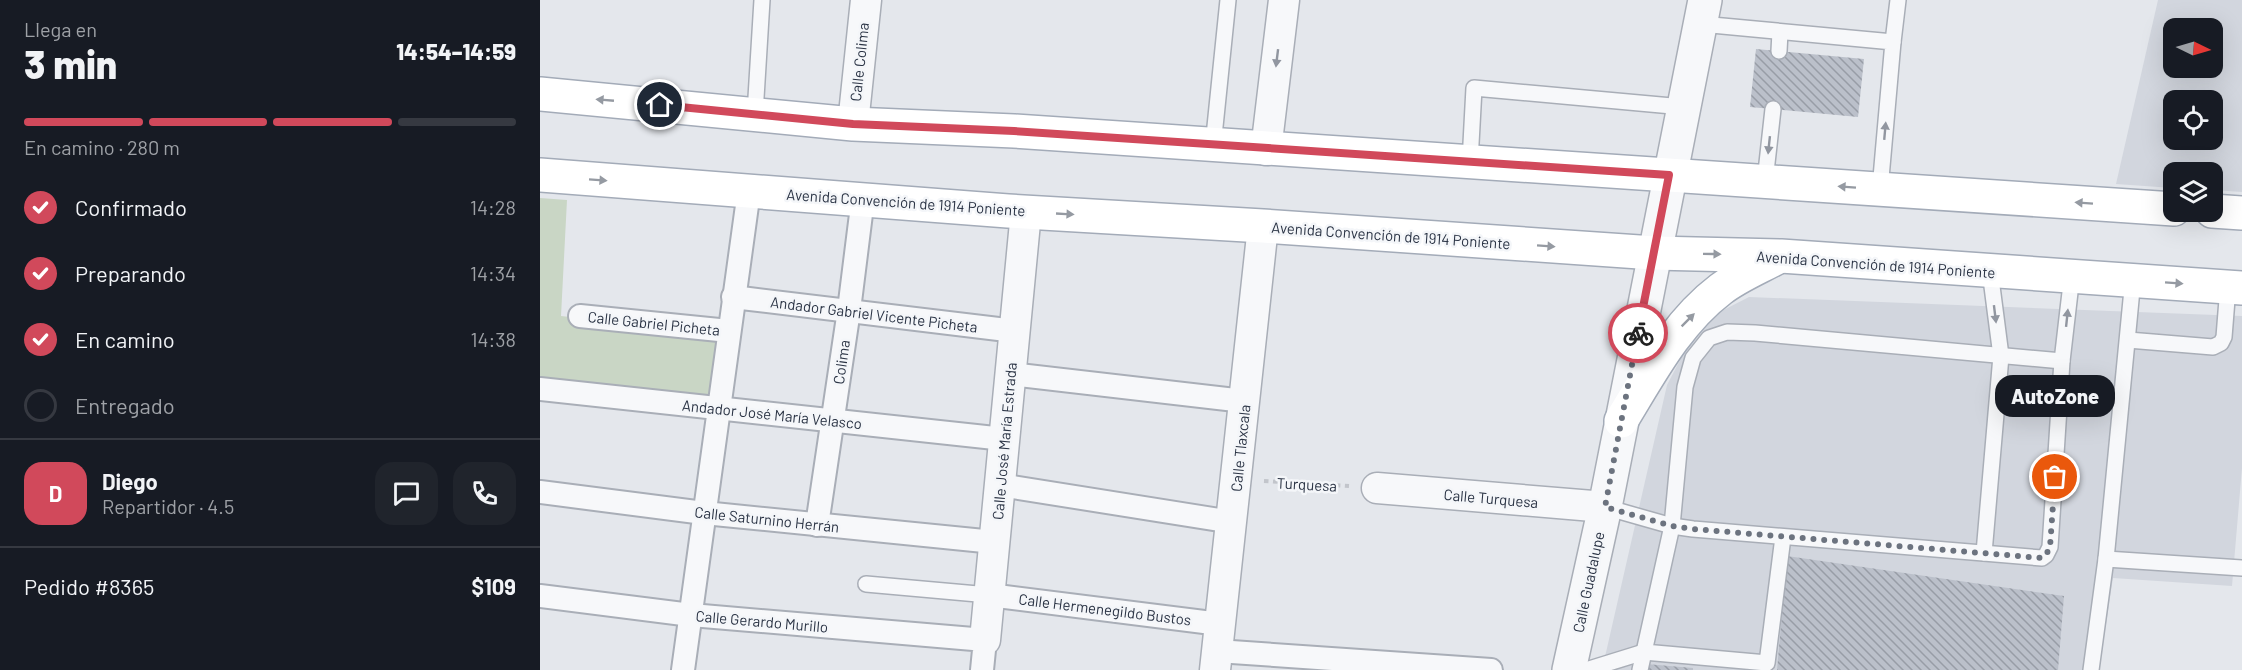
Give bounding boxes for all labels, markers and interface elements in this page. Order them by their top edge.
text: Llega en [24,17,97,41]
north arrow [2163,18,2223,78]
map controls [2163,18,2223,222]
street label: Calle Colima [846,22,872,102]
text: 14:54–14:59 [396,38,516,64]
text: 3 min [24,40,117,87]
one-way arrow [1273,49,1282,68]
pin [634,79,685,130]
icon: home [643,88,676,121]
button: locate [2163,90,2223,150]
one-way arrow [596,95,615,105]
one-way arrow [1880,121,1890,140]
text: En camino · 280 m [24,135,180,159]
one-way arrow [1764,136,1774,155]
button: layers [2163,162,2223,222]
one-way arrow [589,175,608,185]
one-way arrow [1838,182,1857,192]
street label: Avenida Convención de 1914 Poniente [786,185,1026,219]
icon: check [24,191,57,224]
text: Confirmado [75,194,187,220]
text: 14:28 [470,195,516,219]
one-way arrow [2074,198,2093,207]
one-way arrow [1056,209,1075,219]
street label: Avenida Convención de 1914 Poniente [1271,218,1511,252]
one-way arrow [1537,241,1556,250]
street label: Avenida Convención de 1914 Poniente [1756,247,1996,281]
one-way arrow [1703,250,1722,259]
icon: check [24,257,57,290]
text: Preparando [75,260,186,286]
text: 14:34 [470,261,516,285]
one-way arrow [2164,278,2183,287]
street label: Andador Gabriel Vicente Picheta [769,292,979,336]
courier [1608,303,1668,363]
one-way arrow [1991,304,2000,323]
street label: Calle Gabriel Picheta [587,307,721,339]
one-way arrow [2062,309,2072,328]
one-way arrow [1681,314,1695,328]
icon: bike [1622,317,1655,350]
icon: check [24,323,57,356]
text: En camino [75,326,175,352]
text: 14:38 [470,327,516,351]
street label: Colima [829,339,853,385]
street label: Calle José María Estrada [988,362,1020,520]
callout: AutoZone [1995,375,2115,417]
text: AutoZone [2011,384,2099,408]
text: Entregado [75,392,175,418]
street label: Andador José María Velasco [681,396,863,432]
street label: Calle Tlaxcala [1226,403,1254,493]
pin [2029,451,2080,502]
icon: bag [2038,460,2071,493]
button: chat [375,462,438,525]
button: phone [453,462,516,525]
text: Diego [102,468,158,494]
street label: Turquesa [1276,473,1338,495]
text: D [49,480,62,506]
street label: Calle Turquesa [1443,485,1539,511]
text: Repartidor · 4.5 [102,494,234,518]
street label: Calle Saturnino Herrán [694,502,840,536]
street label: Calle Guadalupe [1568,530,1608,634]
text: Pedido #8365 [24,573,154,599]
text: $109 [471,573,516,599]
street label: Calle Hermenegildo Bustos [1018,589,1192,629]
street label: Calle Gerardo Murillo [695,606,829,636]

